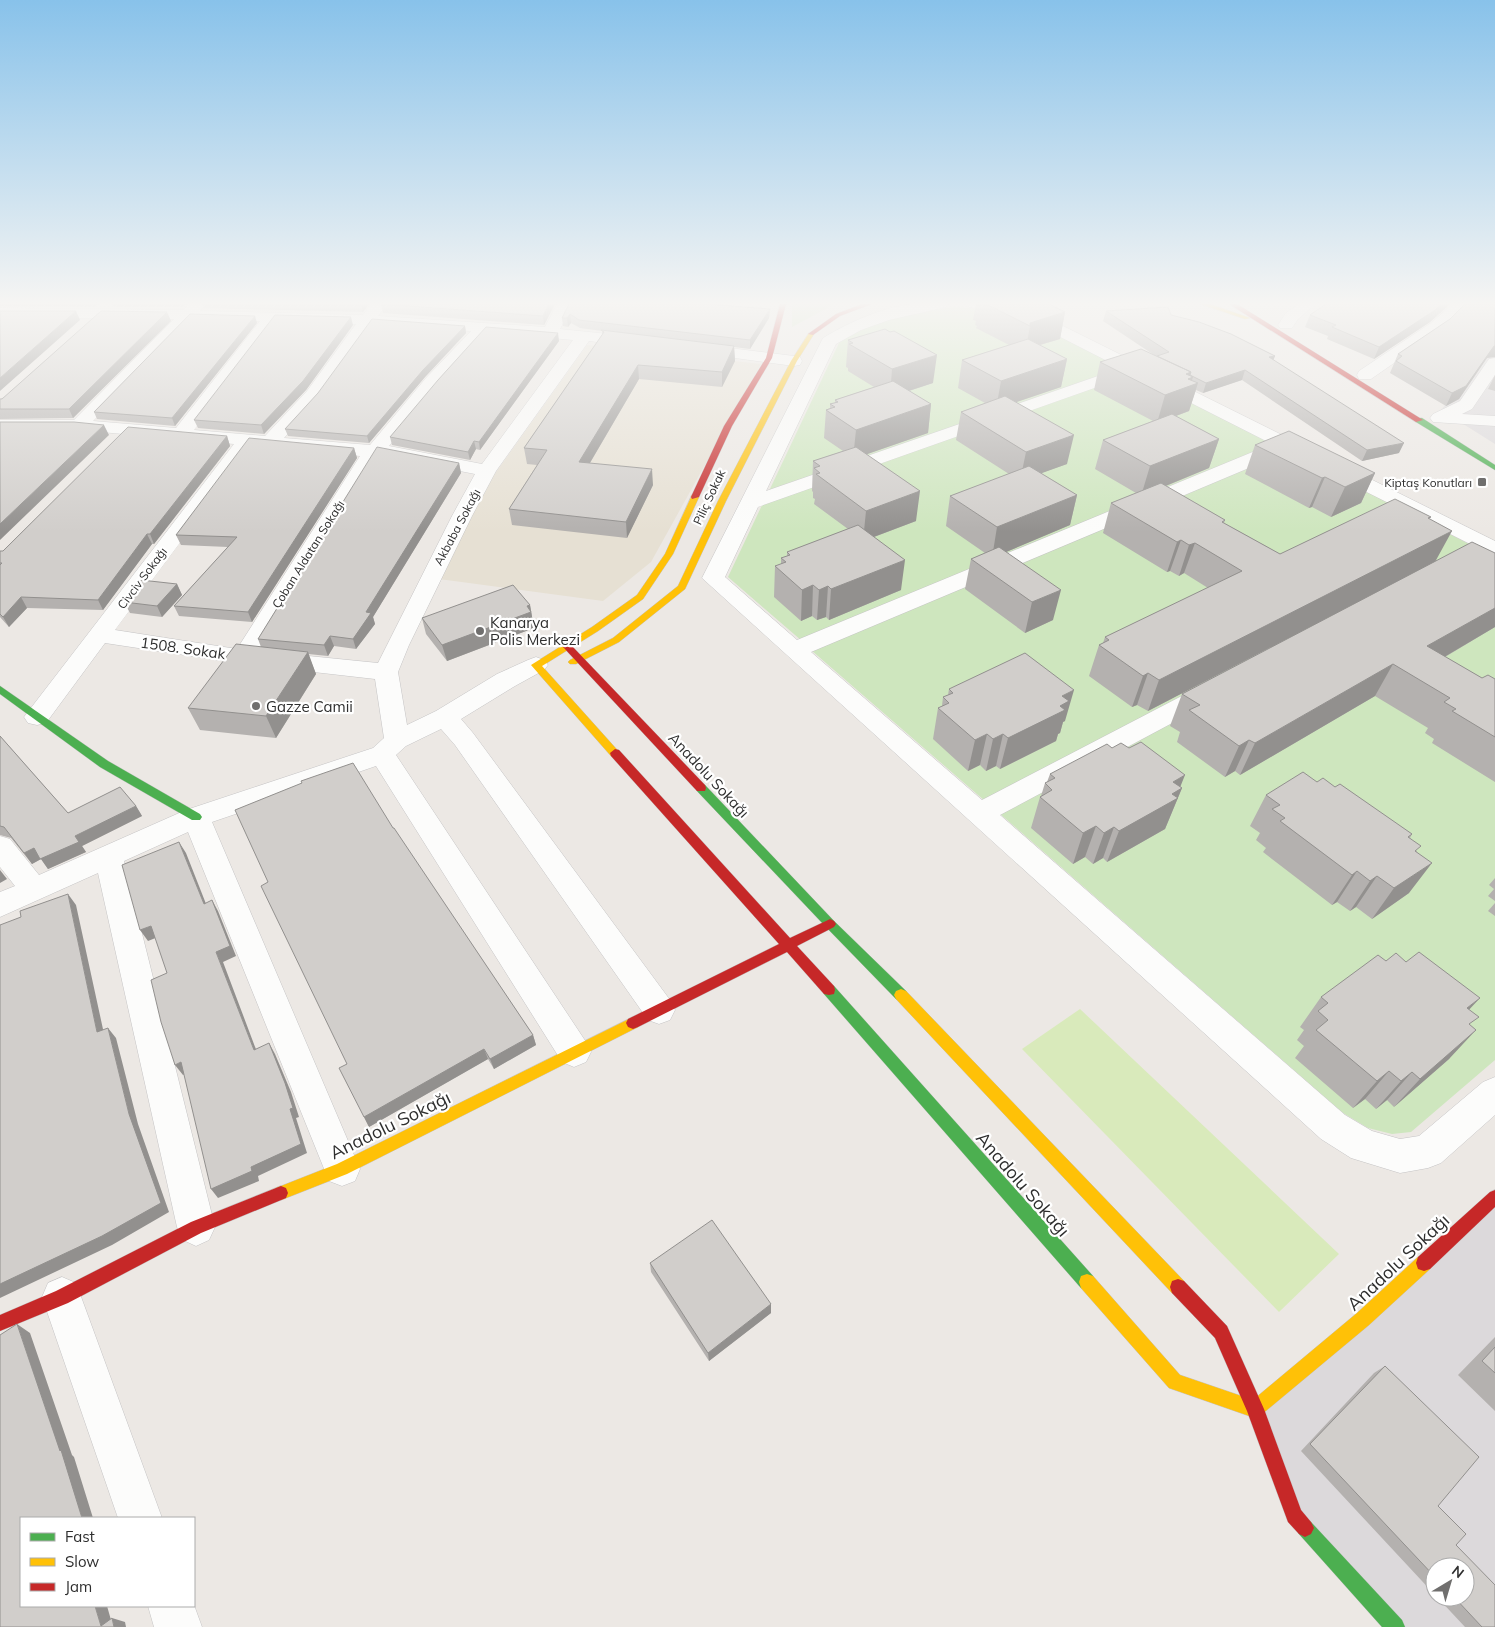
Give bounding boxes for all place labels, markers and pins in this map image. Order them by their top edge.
place label: Kiptaş Konutları [1384,475,1472,490]
marker: Kiptaş Konutları [1476,476,1488,488]
place label: Kanarya Polis Merkezi [490,613,580,649]
marker: Kanarya Polis Merkezi [474,625,486,637]
place label: Gazze Camii [266,697,353,716]
marker: Gazze Camii [250,700,262,712]

